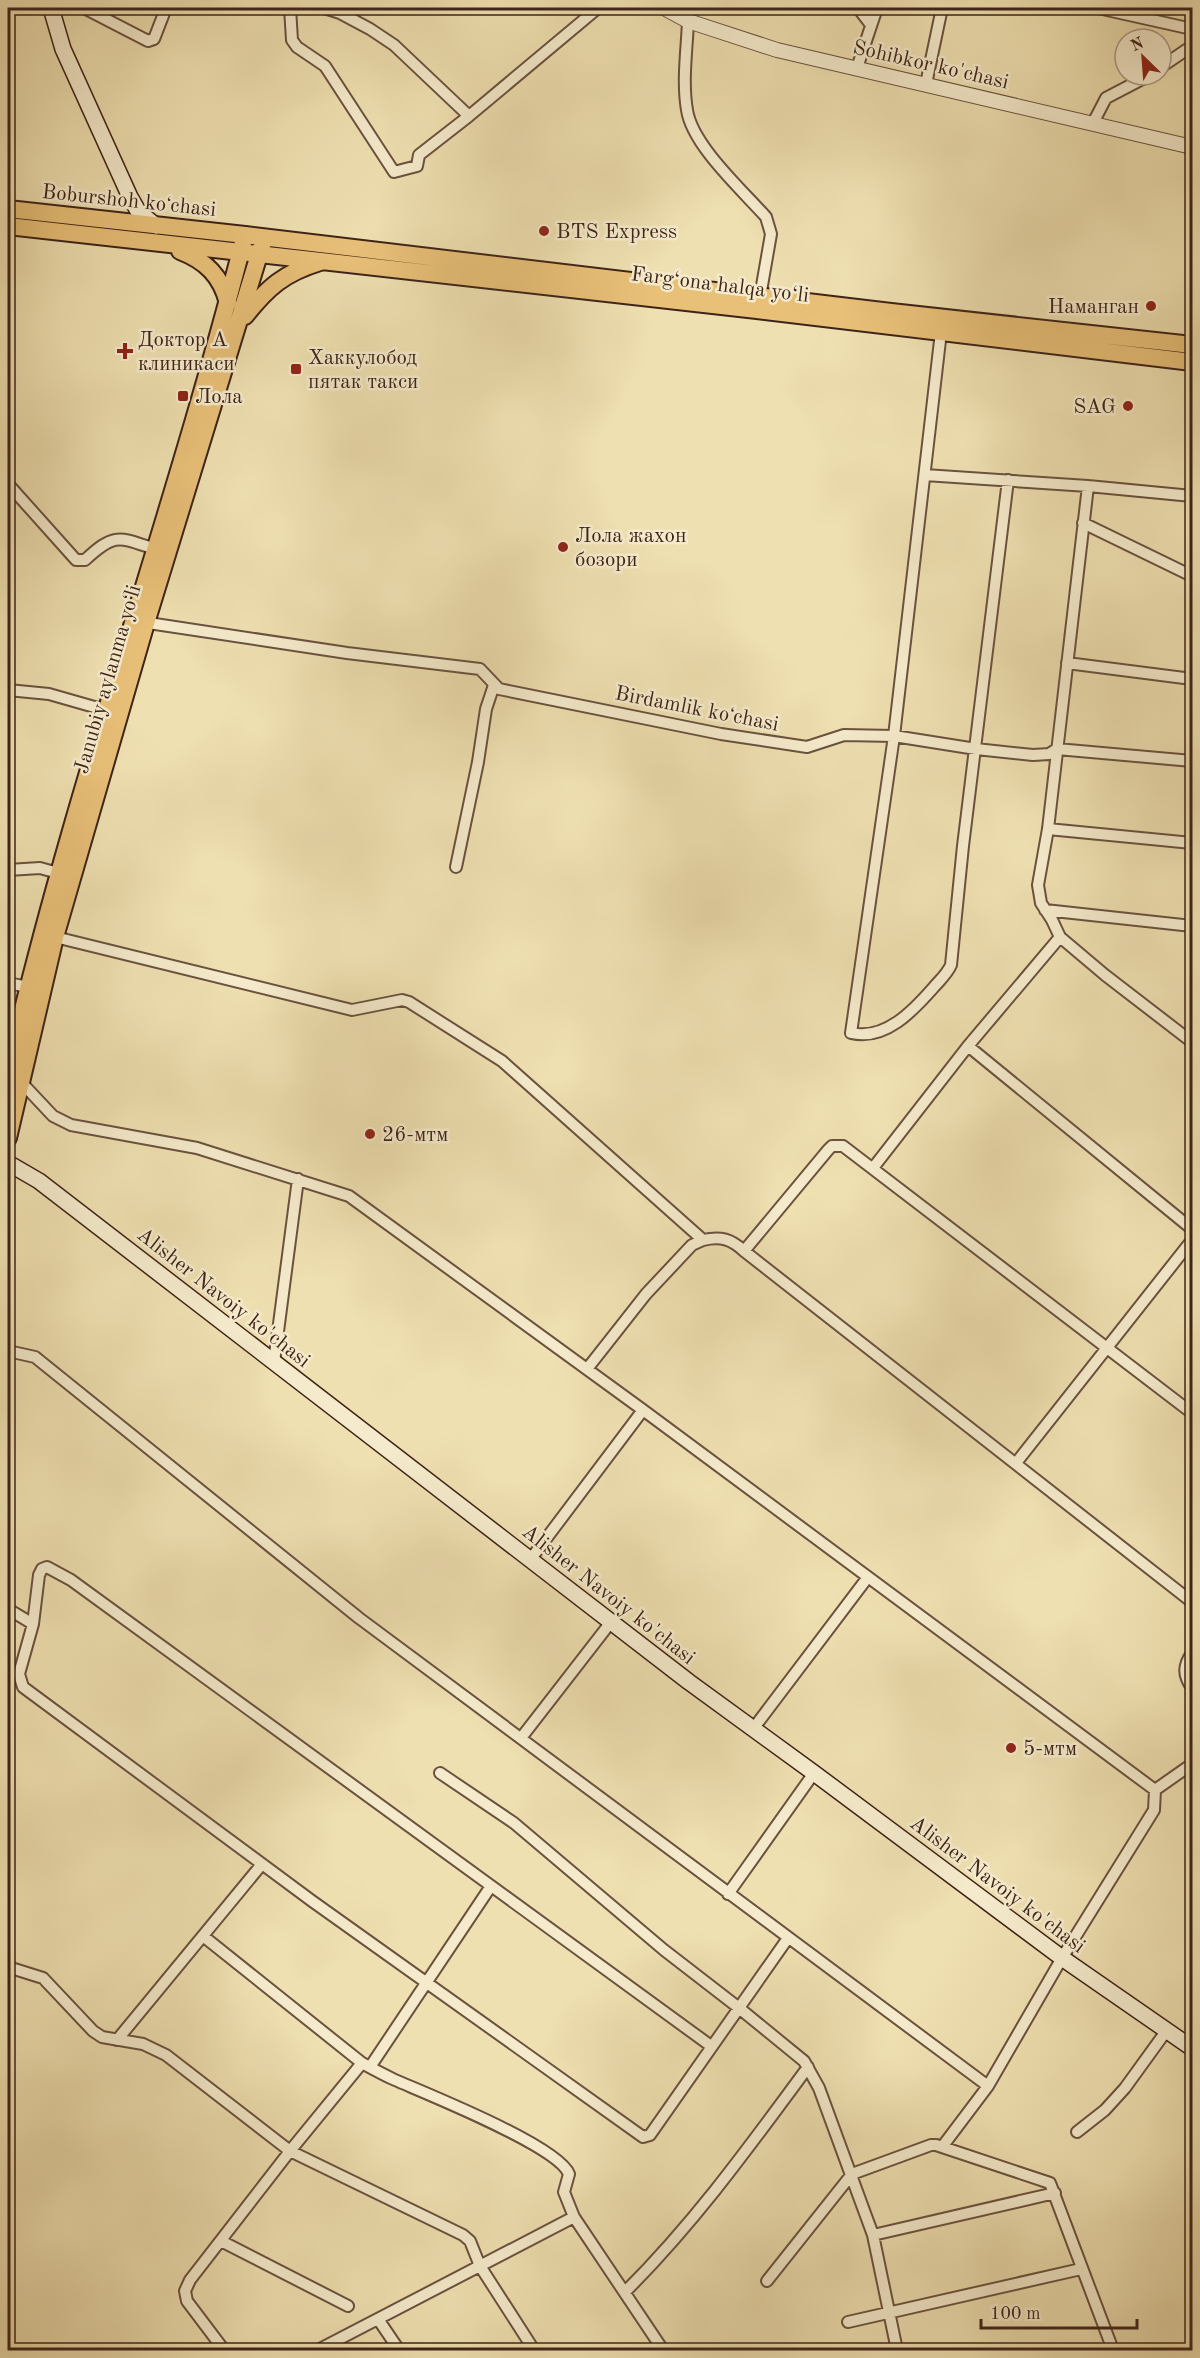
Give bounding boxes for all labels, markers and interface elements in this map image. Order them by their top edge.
north arrow [1113,27,1173,87]
text: N [1129,35,1147,55]
street label: Sohibkor ko'chasi [851,37,1011,94]
street label: Boburshoh koʻchasi [41,182,217,221]
place label: BTS Express [556,222,677,243]
marker: BTS Express [537,224,551,238]
street label: Farg‘ona halqa yo‘li [630,264,810,307]
place label: Наманган [1048,297,1139,318]
marker: Наманган [1144,299,1158,313]
place label: Доктор А клиникаси [138,330,235,375]
marker: Доктор А клиникаси [116,342,134,360]
place label: Хаккулобод пятак такси [308,348,418,393]
marker: Хаккулобод пятак такси [289,362,303,376]
place label: Лола [195,387,243,408]
marker: Лола [176,389,190,403]
place label: SAG [1073,397,1116,418]
marker: SAG [1121,399,1135,413]
place label: Лола жахон бозори [575,526,686,571]
marker: Лола жахон бозори [556,540,570,554]
street label: Janubiy aylanma yoʻli [71,583,145,776]
street label: Birdamlik koʻchasi [613,683,780,736]
place label: 26-мтм [382,1125,448,1146]
marker: 26-мтм [363,1127,377,1141]
street label: Alisher Navoiy ko'chasi [133,1224,314,1372]
street label: Alisher Navoiy ko'chasi [518,1521,699,1669]
place label: 5-мтм [1023,1739,1077,1760]
marker: 5-мтм [1004,1741,1018,1755]
street label: Alisher Navoiy ko'chasi [906,1813,1089,1958]
scale bar [981,2292,1137,2330]
text: 100 m [990,2305,1041,2323]

